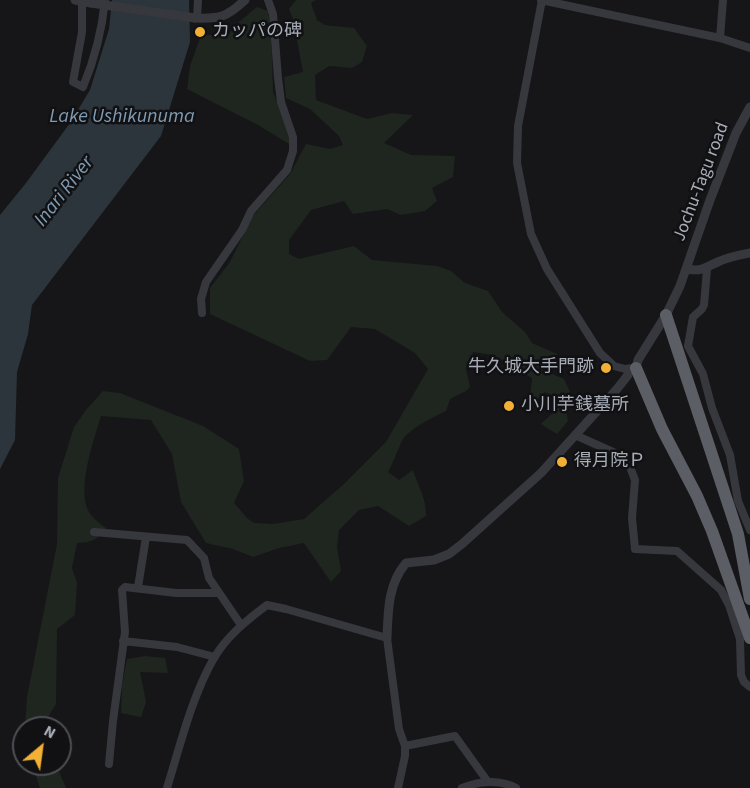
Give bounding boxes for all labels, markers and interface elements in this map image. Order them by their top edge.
place label: カッパの碑 [212,21,302,43]
marker: カッパの碑 [193,25,207,39]
water label: Lake Ushikunuma [49,106,195,130]
street label: Jochu-Tagu road [669,120,735,244]
water label: Inari River [30,152,100,232]
place label: 牛久城大手門跡 [468,357,594,379]
marker: 牛久城大手門跡 [599,361,613,375]
place label: 小川芋銭墓所 [521,395,629,417]
marker: 小川芋銭墓所 [502,399,516,413]
place label: 得月院Ｐ [574,451,646,473]
marker: 得月院Ｐ [555,455,569,469]
north arrow [12,716,72,776]
text: N [40,720,60,744]

